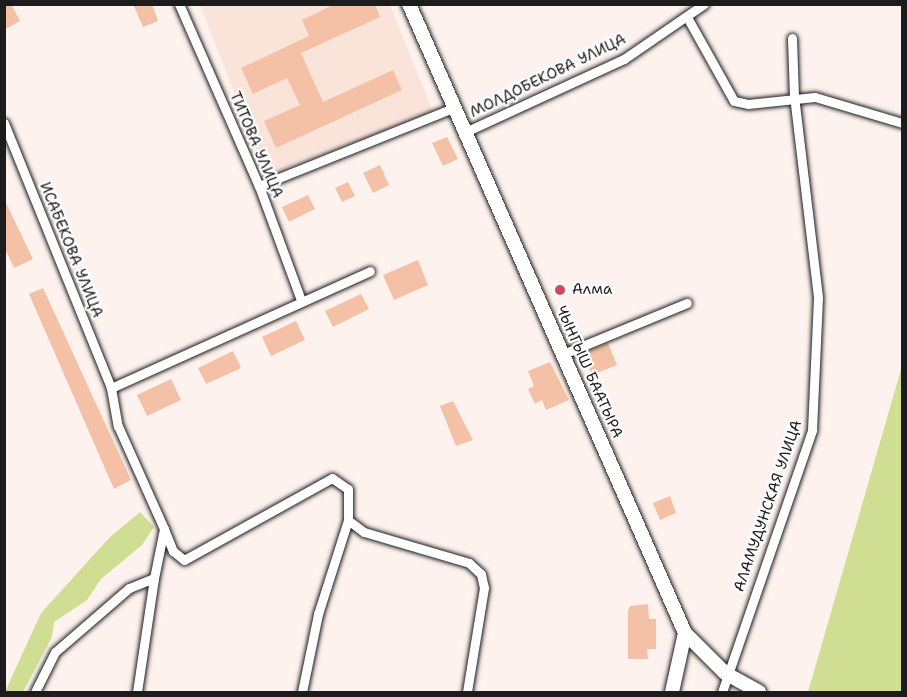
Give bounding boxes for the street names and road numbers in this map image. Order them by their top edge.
street label: МОЛДОБЕКОВА УЛИЦА [467,30,629,122]
street label: ТИТОВА УЛИЦА [225,89,287,201]
street label: ИСАБЕКОВА УЛИЦА [36,180,106,320]
street label: ЧЫНГЫШ БААТЫРА [552,303,626,441]
street label: АЛАМУДУНСКАЯ УЛИЦА [730,418,806,594]

